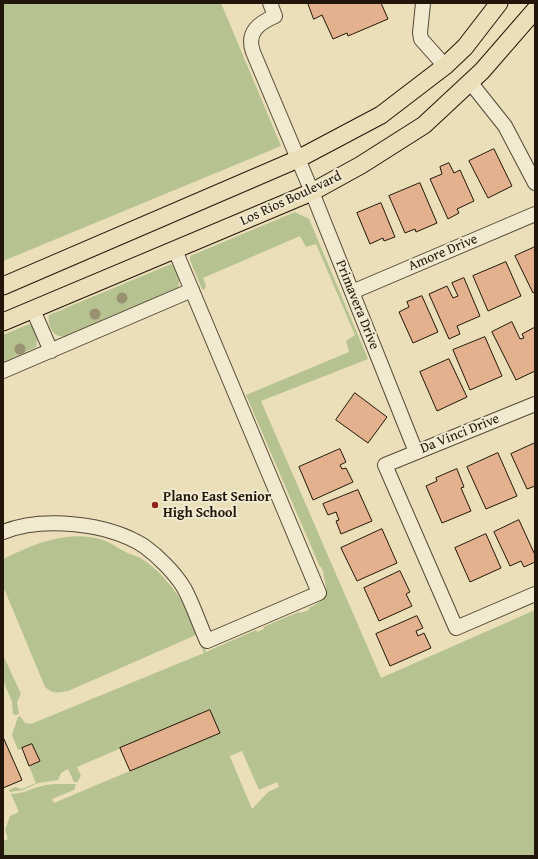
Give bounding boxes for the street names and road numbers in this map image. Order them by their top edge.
street label: Los Rios Boulevard [238,168,344,230]
street label: Amore Drive [406,231,480,275]
street label: Primavera Drive [331,258,383,352]
street label: Da Vinci Drive [418,411,502,457]

